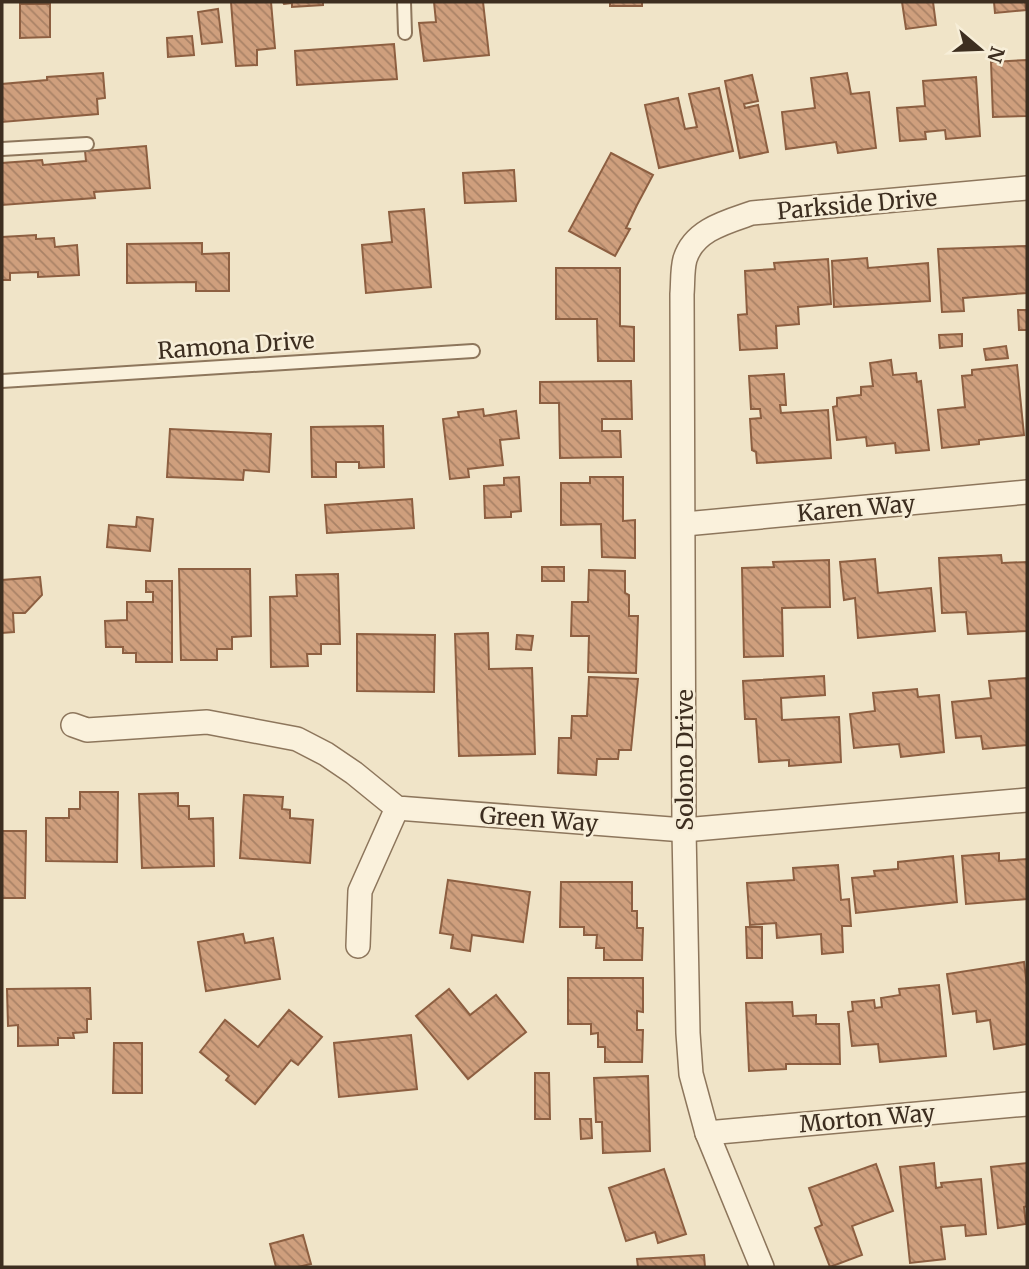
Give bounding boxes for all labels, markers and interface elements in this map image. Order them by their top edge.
north arrow [945,14,1015,84]
text: N [982,44,1010,66]
street label: Parkside Drive [776,183,938,225]
street label: Ramona Drive [157,325,315,365]
street label: Karen Way [796,488,917,528]
street label: Solono Drive [670,689,699,831]
street label: Green Way [479,800,600,838]
street label: Morton Way [798,1098,937,1138]

